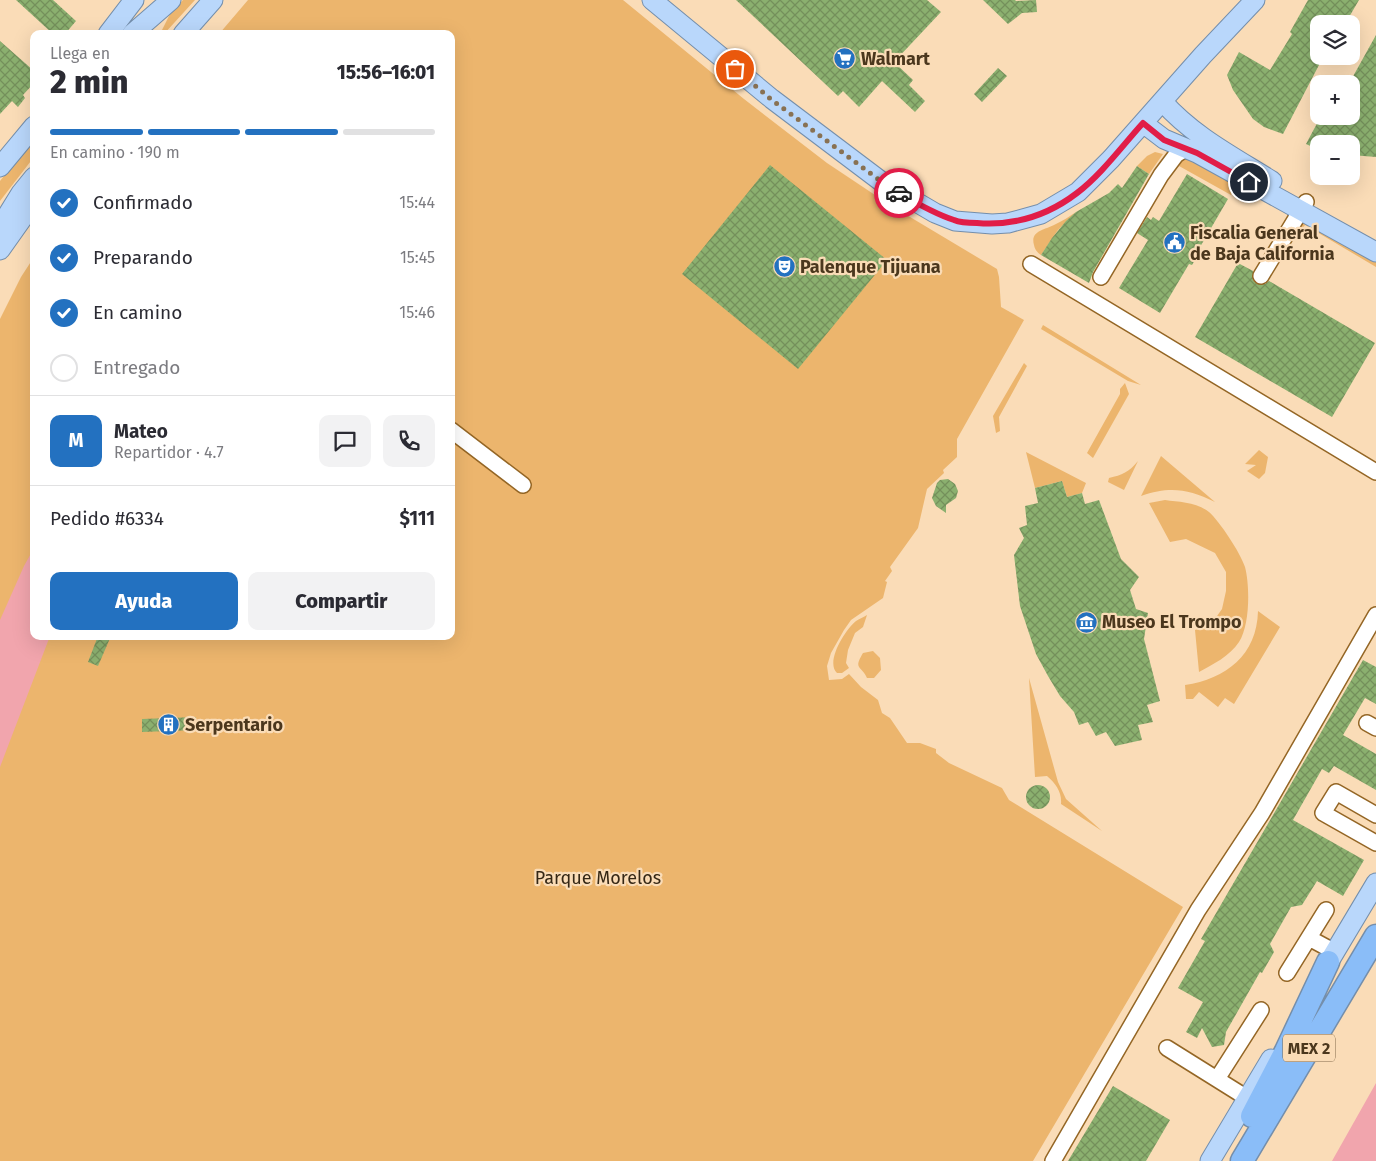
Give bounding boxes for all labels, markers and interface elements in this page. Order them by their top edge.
map controls [1310,15,1360,185]
button: layers [1310,15,1360,65]
text: Llega en [50,44,110,63]
supermarket icon: Walmart [833,47,857,71]
pin [714,48,756,90]
place label: Walmart [861,48,931,70]
icon: bag [721,55,749,83]
text: 15:56–16:01 [337,61,435,84]
text: 2 min [50,63,128,101]
button: + [1310,75,1360,125]
button: − [1310,135,1360,185]
text: En camino · 190 m [50,143,180,162]
pin [1228,161,1270,203]
courier [874,168,924,218]
icon: home [1235,168,1263,196]
icon: car [885,179,913,207]
icon: check [50,189,78,217]
text: Confirmado [93,191,193,214]
text: 15:44 [399,193,435,212]
place label: Fiscalia General de Baja California [1190,222,1335,265]
public building icon: Fiscalia General de Baja California [1162,231,1186,255]
icon: check [50,244,78,272]
text: Preparando [93,246,193,269]
text: 15:45 [400,248,435,267]
theatre icon: Palenque Tijuana [772,255,796,279]
place label: Palenque Tijuana [800,256,941,278]
icon: check [50,299,78,327]
text: En camino [93,301,182,324]
text: 15:46 [399,303,435,322]
text: Entregado [93,356,180,379]
button: chat [319,415,371,467]
button: phone [383,415,435,467]
text: Mateo [114,420,168,443]
text: M [69,429,83,452]
text: Repartidor · 4.7 [114,443,224,462]
text: Pedido #6334 [50,507,164,530]
text: $111 [399,507,435,530]
button: Ayuda [50,572,238,630]
button: Compartir [248,572,435,630]
museum icon: Museo El Trompo [1074,610,1098,634]
place label: Museo El Trompo [1102,611,1242,633]
building icon: Serpentario [157,713,181,737]
place label: Serpentario [185,714,283,736]
park label: Parque Morelos [535,867,661,889]
road number: MEX 2 [1283,1034,1335,1062]

